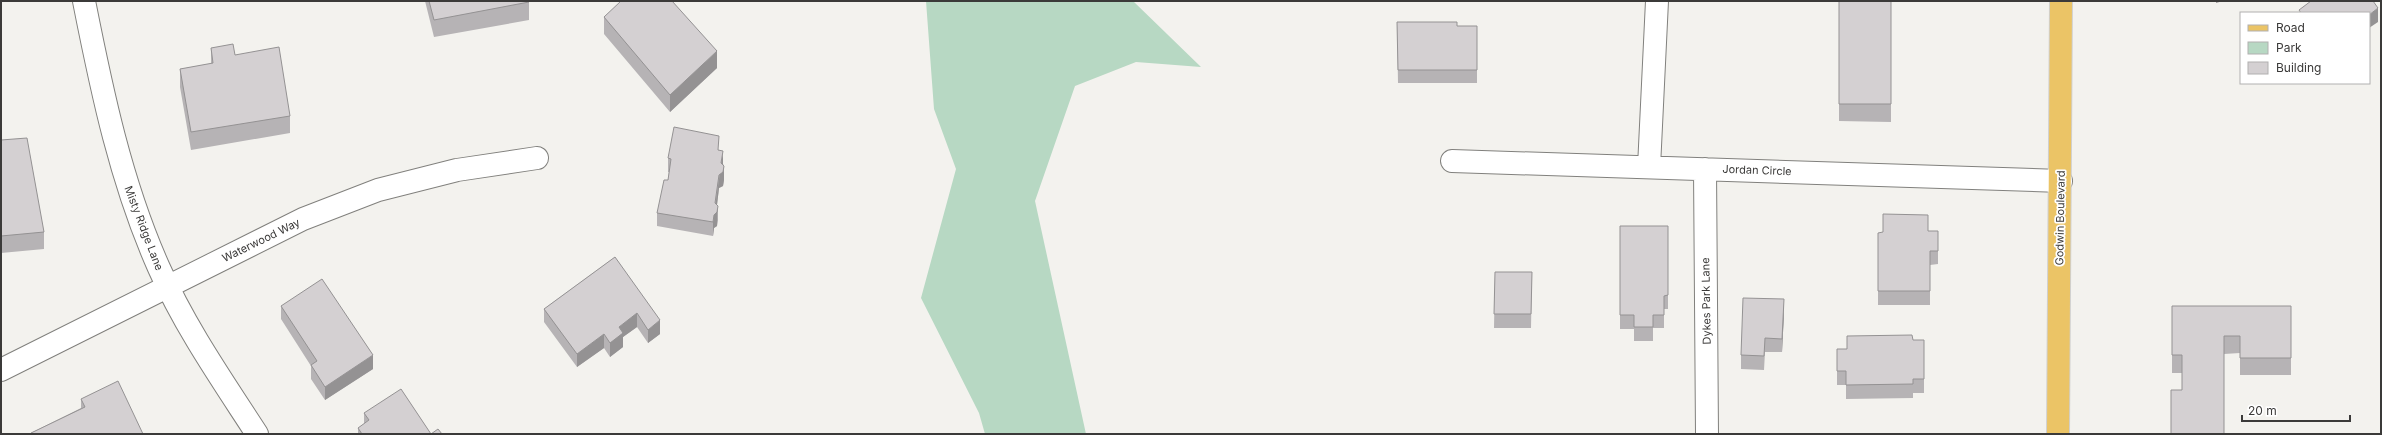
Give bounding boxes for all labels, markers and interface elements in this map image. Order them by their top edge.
legend [2240,12,2370,84]
text: Road [2276,20,2305,35]
text: Park [2276,40,2302,55]
text: Building [2276,60,2321,75]
street label: Jordan Circle [1722,162,1792,178]
street label: Godwin Boulevard [2052,170,2068,266]
street label: Misty Ridge Lane [121,184,167,272]
street label: Waterwood Way [220,215,302,265]
street label: Dykes Park Lane [1698,257,1714,345]
scale bar [2242,397,2350,423]
text: 20 m [2248,403,2277,418]

